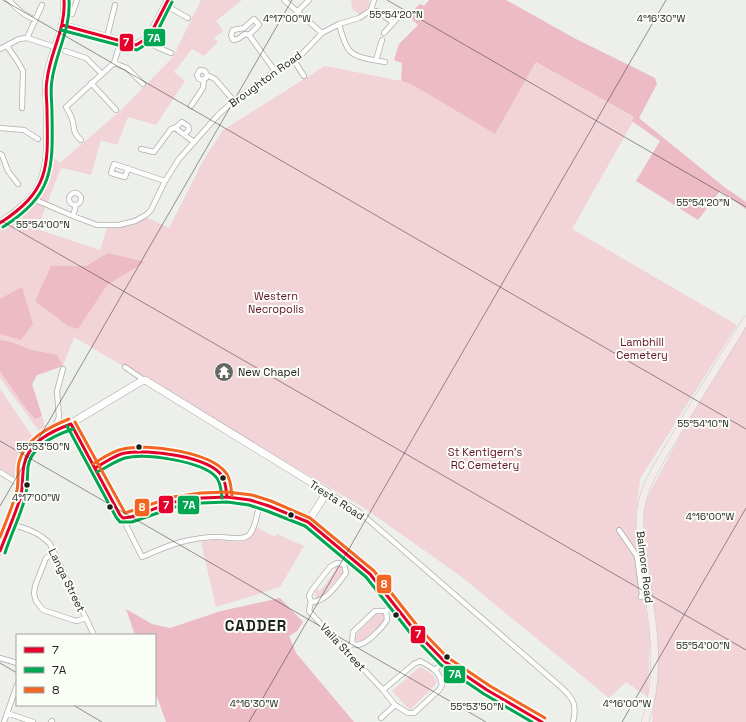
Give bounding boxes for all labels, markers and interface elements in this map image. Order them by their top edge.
text: 55°54'20"N [369,8,423,21]
text: 4°17'00"W [263,12,311,25]
text: 4°16'30"W [637,12,685,25]
line badge: 7A [143,28,166,47]
text: 7A [147,31,161,45]
line badge: 7 [119,33,134,52]
text: 7 [123,35,129,49]
street label: Broughton Road [226,48,304,110]
text: 55°54'20"N [676,196,730,209]
text: 55°54'00"N [16,218,70,231]
park label: Western Necropolis [248,289,304,316]
park label: Lambhill Cemetery [616,335,668,362]
temple icon: New Chapel [213,361,235,383]
place label: New Chapel [238,365,300,379]
text: 55°54'10"N [677,417,729,430]
text: 55°53'50"N [16,440,70,453]
unlabelled marker [134,442,144,452]
park label: St Kentigern's RC Cemetery [448,445,523,472]
unlabelled marker [218,473,228,483]
street label: Tresta Road [307,477,367,523]
unlabelled marker [22,480,32,490]
text: 4°17'00"W [12,491,60,504]
line badge: 7 [158,495,174,514]
line badge: 7A [177,495,200,515]
line badge: 8 [134,498,150,517]
text: 7 [163,498,169,512]
text: 7A [182,498,196,512]
text: 8 [139,500,146,514]
unlabelled marker [105,502,115,512]
unlabelled marker [286,510,296,520]
text: 4°16'00"W [686,510,735,523]
street label: Balmore Road [634,530,656,604]
street label: Langa Street [46,546,88,614]
line badge: 8 [376,574,392,594]
text: 8 [381,577,388,591]
unlabelled marker [391,610,401,620]
district label: CADDER [225,616,287,635]
street label: Vaila Street [317,620,369,674]
line badge: 7 [410,625,426,644]
text: 7 [415,627,421,641]
legend [16,634,156,706]
text: 55°54'00"N [676,639,730,652]
text: 7 [52,642,59,658]
unlabelled marker [442,652,452,662]
text: 7A [52,662,67,678]
line badge: 7A [443,665,466,684]
text: 7A [448,667,462,681]
text: 8 [52,682,59,698]
text: 4°16'30"W [230,697,278,710]
text: 4°16'00"W [603,697,652,710]
text: 55°53'50"N [450,700,504,713]

